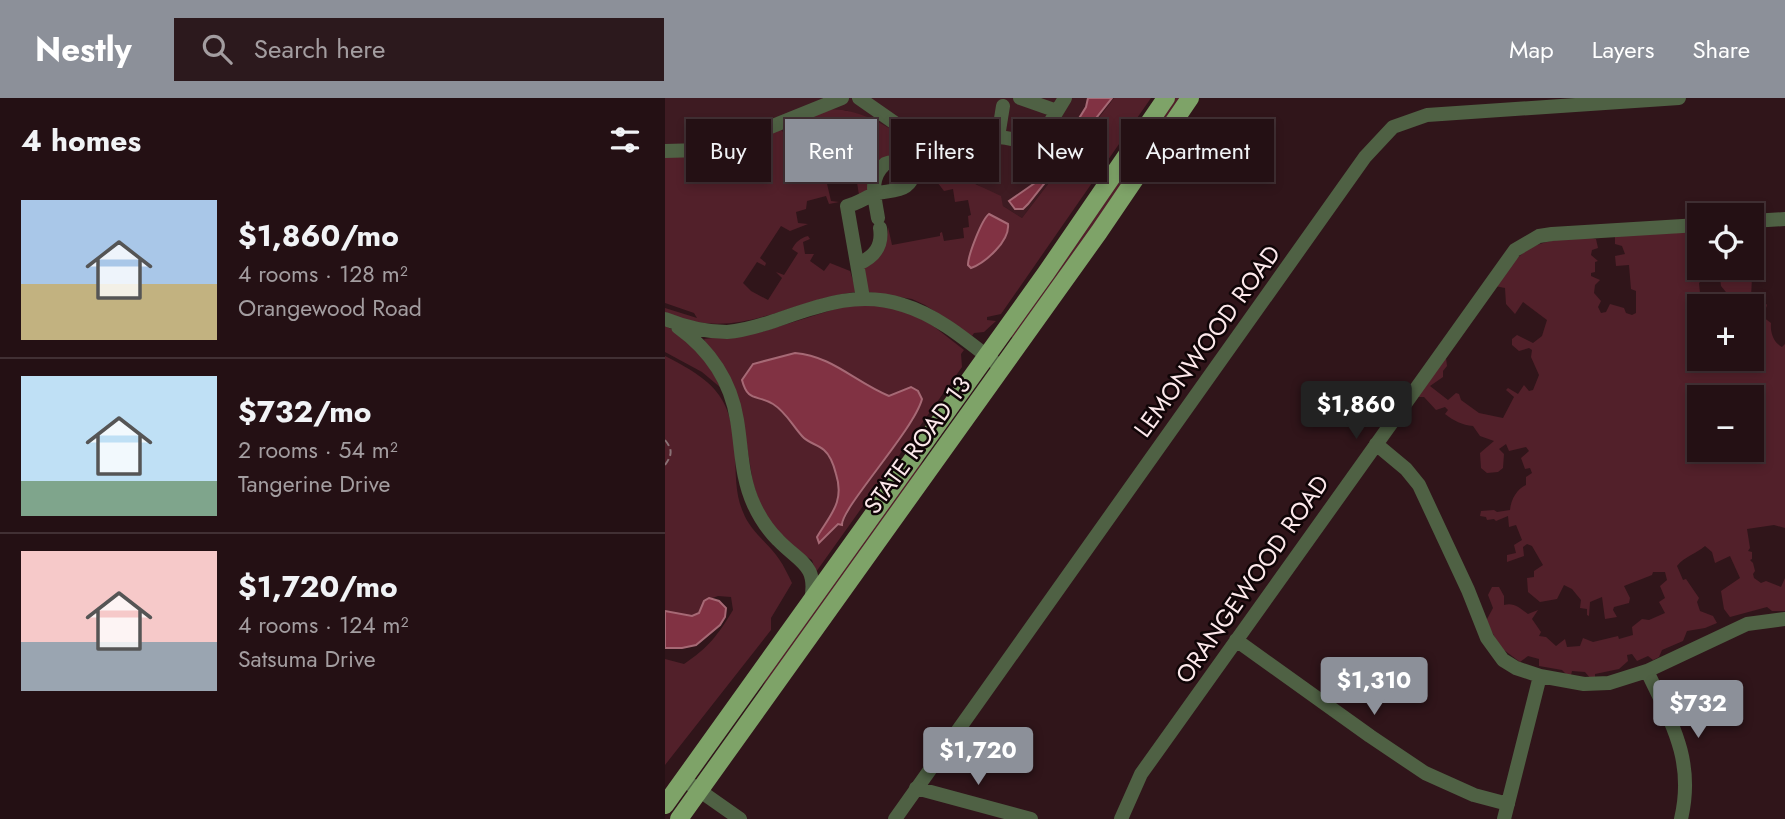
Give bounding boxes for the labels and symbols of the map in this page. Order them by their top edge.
street label: LEMONWOOD ROAD [1125,238,1289,444]
street label: STATE ROAD 13 [855,369,979,521]
pin: $1,860 [1299,382,1413,441]
street label: ORANGEWOOD ROAD [1167,468,1337,690]
pin: $1,310 [1317,658,1431,717]
pin: $732 [1657,680,1739,740]
pin: $1,720 [921,728,1035,787]

